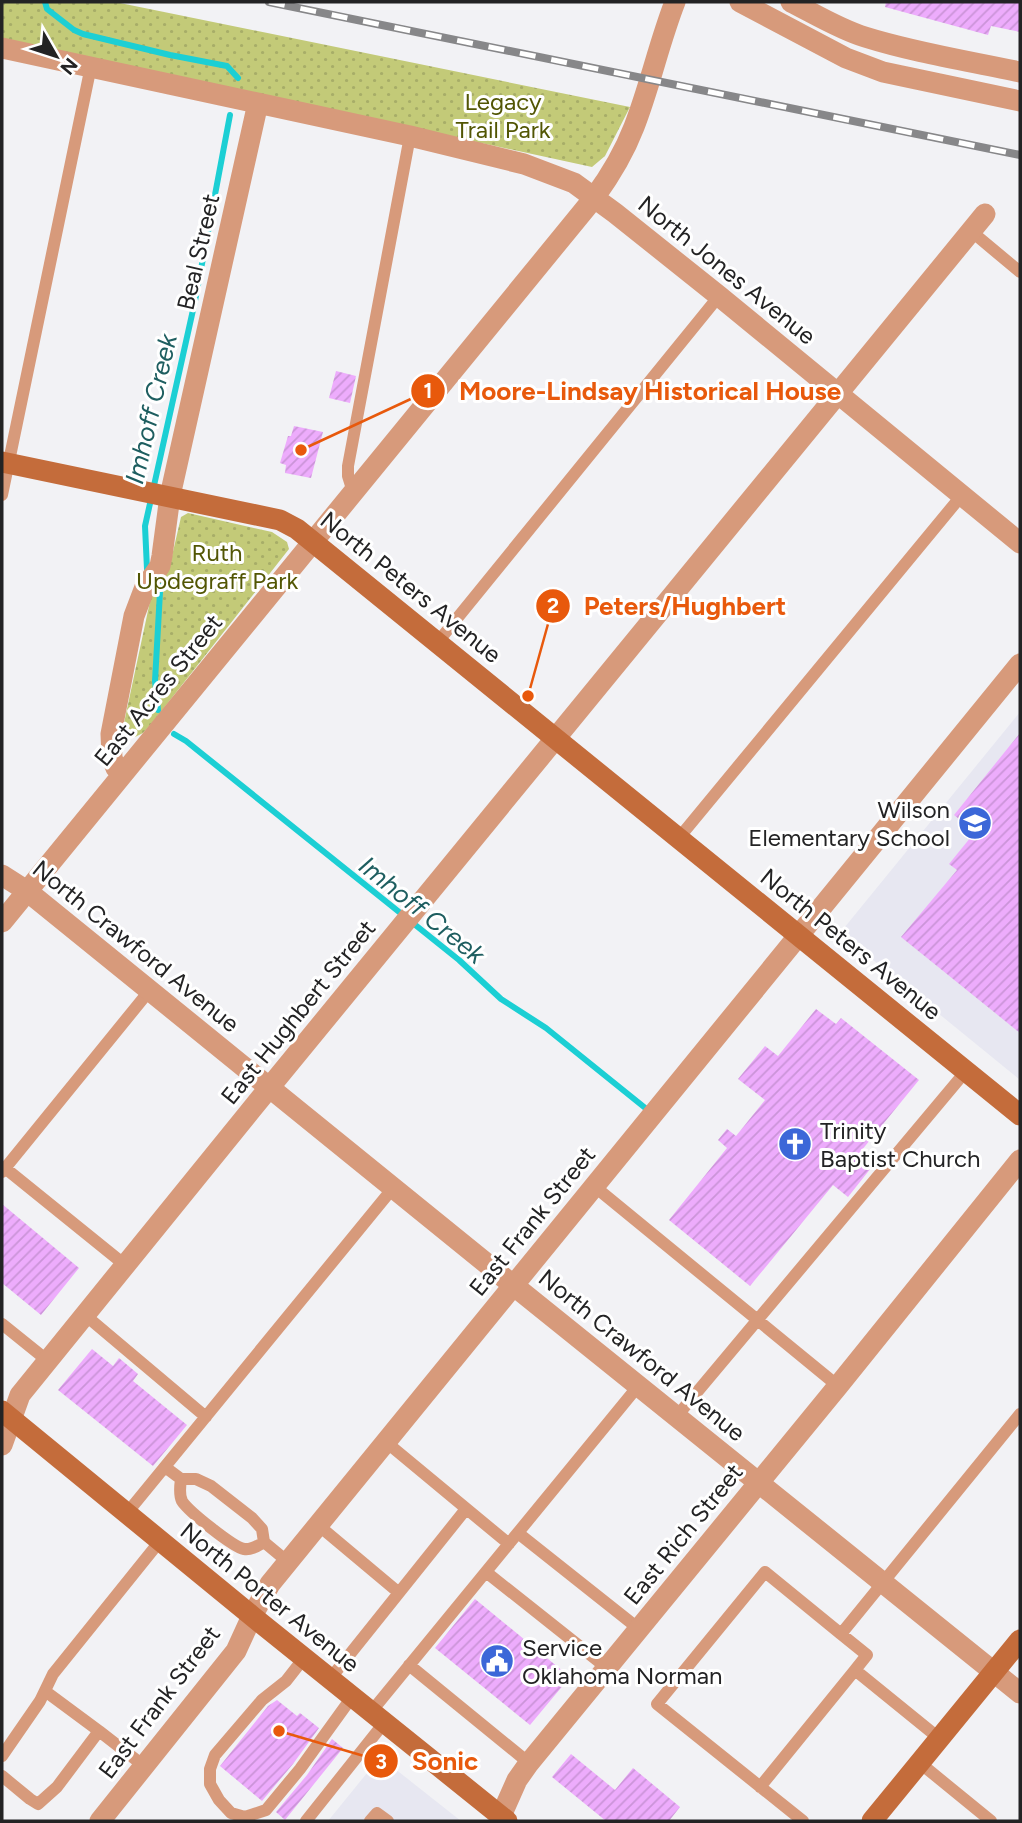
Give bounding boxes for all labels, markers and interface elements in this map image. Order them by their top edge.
north arrow [21,21,91,91]
text: N [55,53,82,79]
park label: Legacy Trail Park [456,87,551,144]
street label: North Jones Avenue [632,189,822,351]
street label: Beal Street [171,191,225,313]
water label: Imhoff Creek [118,330,184,487]
callout: Moore-Lindsay Historical House [410,367,855,414]
text: Moore-Lindsay Historical House [459,375,841,407]
text: 1 [424,378,432,403]
street label: North Peters Avenue [315,505,507,669]
park label: Ruth Updegraff Park [136,538,298,595]
callout: Peters/Hughbert [535,582,801,629]
text: Peters/Hughbert [584,590,786,622]
text: 2 [547,593,559,618]
street label: East Acres Street [88,608,228,772]
place label: Wilson Elementary School [748,795,950,852]
school or university icon: Wilson Elementary School [956,804,994,842]
water label: Imhoff Creek [352,849,493,971]
street label: North Crawford Avenue [27,854,245,1038]
street label: North Peters Avenue [755,862,947,1026]
street label: East Hughbert Street [215,914,381,1110]
place label: Trinity Baptist Church [820,1116,981,1173]
church icon: Trinity Baptist Church [776,1125,814,1163]
street label: East Frank Street [463,1140,601,1302]
street label: North Crawford Avenue [533,1263,751,1447]
street label: East Rich Street [617,1458,749,1610]
street label: North Porter Avenue [175,1516,365,1678]
street label: East Frank Street [92,1620,226,1784]
place label: Service Oklahoma Norman [522,1633,722,1690]
public building icon: Service Oklahoma Norman [478,1642,516,1680]
callout: Sonic [363,1738,493,1785]
text: Sonic [412,1745,478,1777]
text: 3 [375,1749,387,1774]

